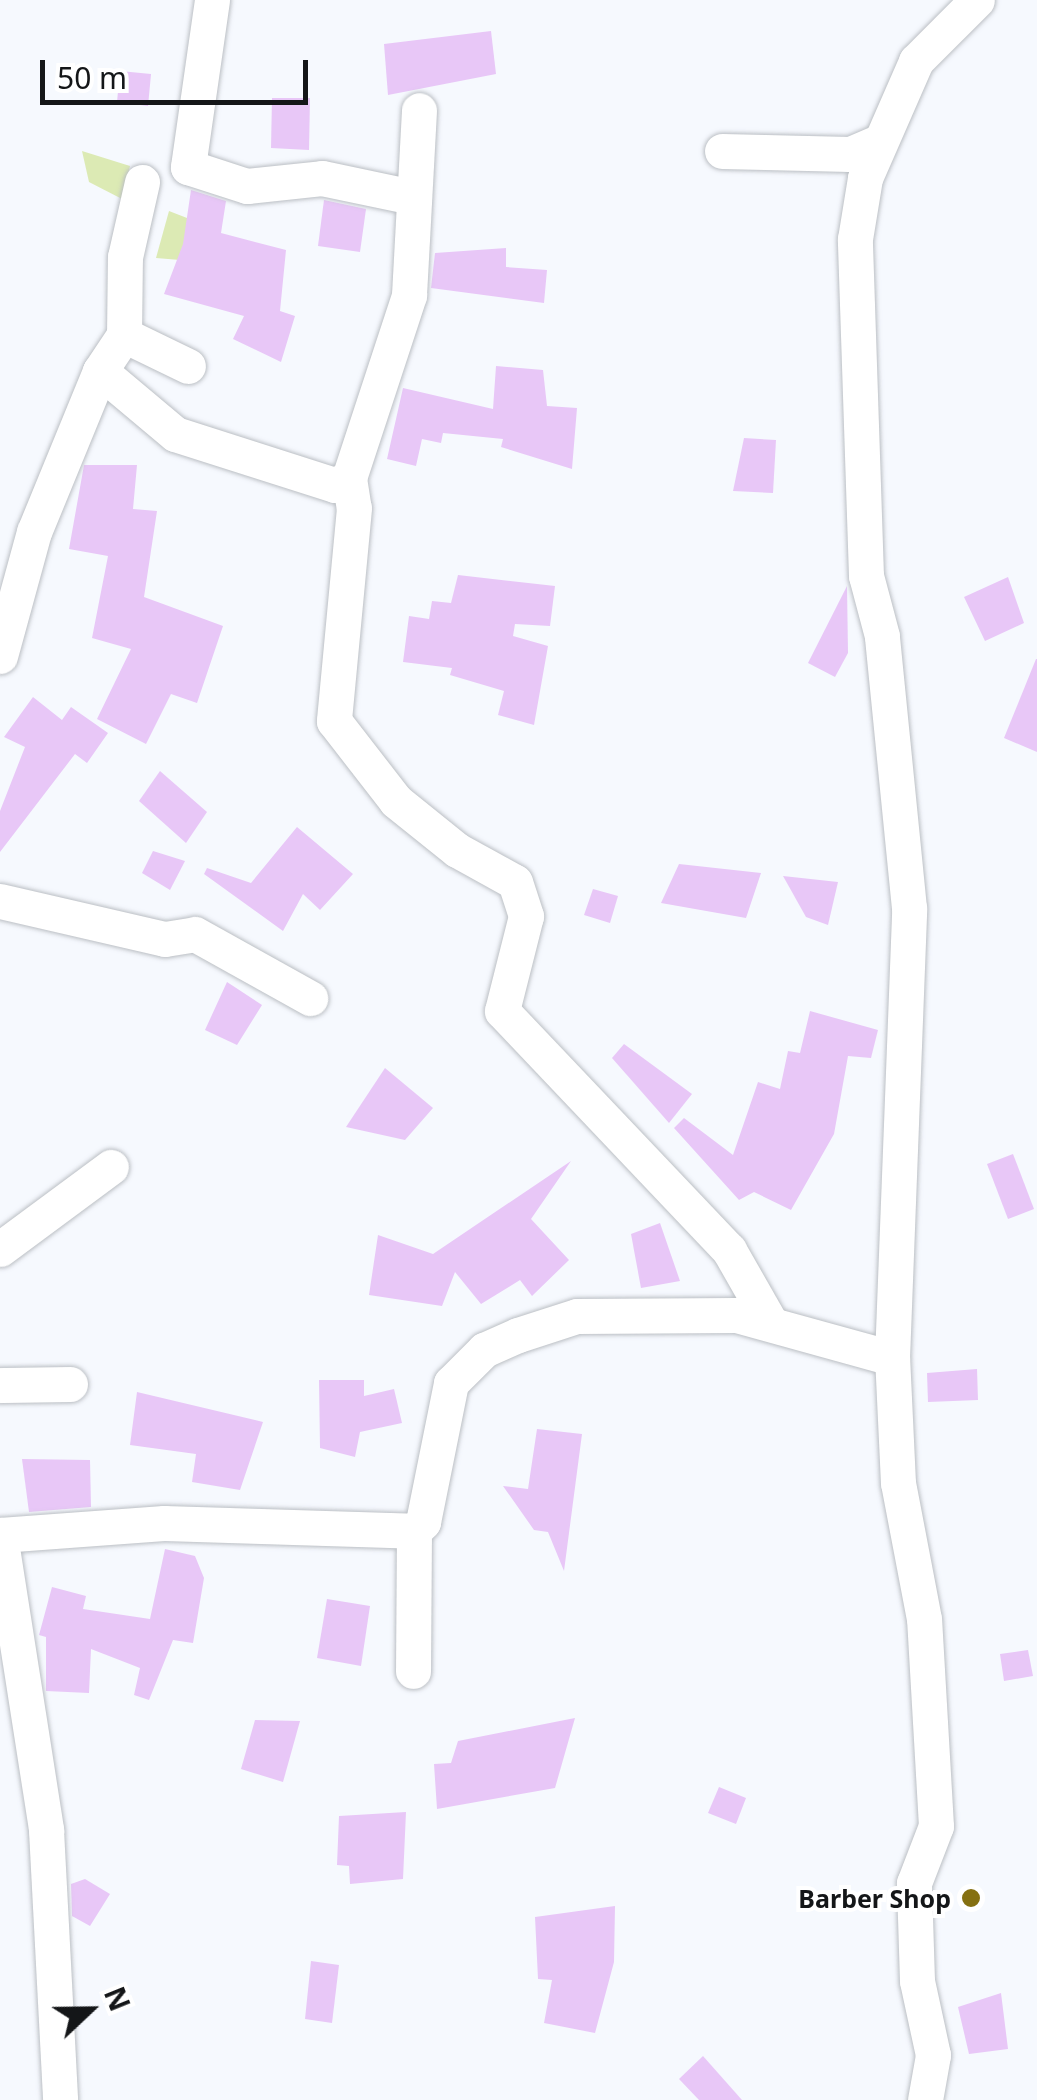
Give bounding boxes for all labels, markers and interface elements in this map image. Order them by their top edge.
scale bar [45,40,312,102]
text: 50 m [57,57,127,98]
place label: Barber Shop [798,1883,951,1913]
marker: Barber Shop [960,1887,982,1909]
north arrow [40,1960,140,2060]
text: N [96,1981,140,2016]

